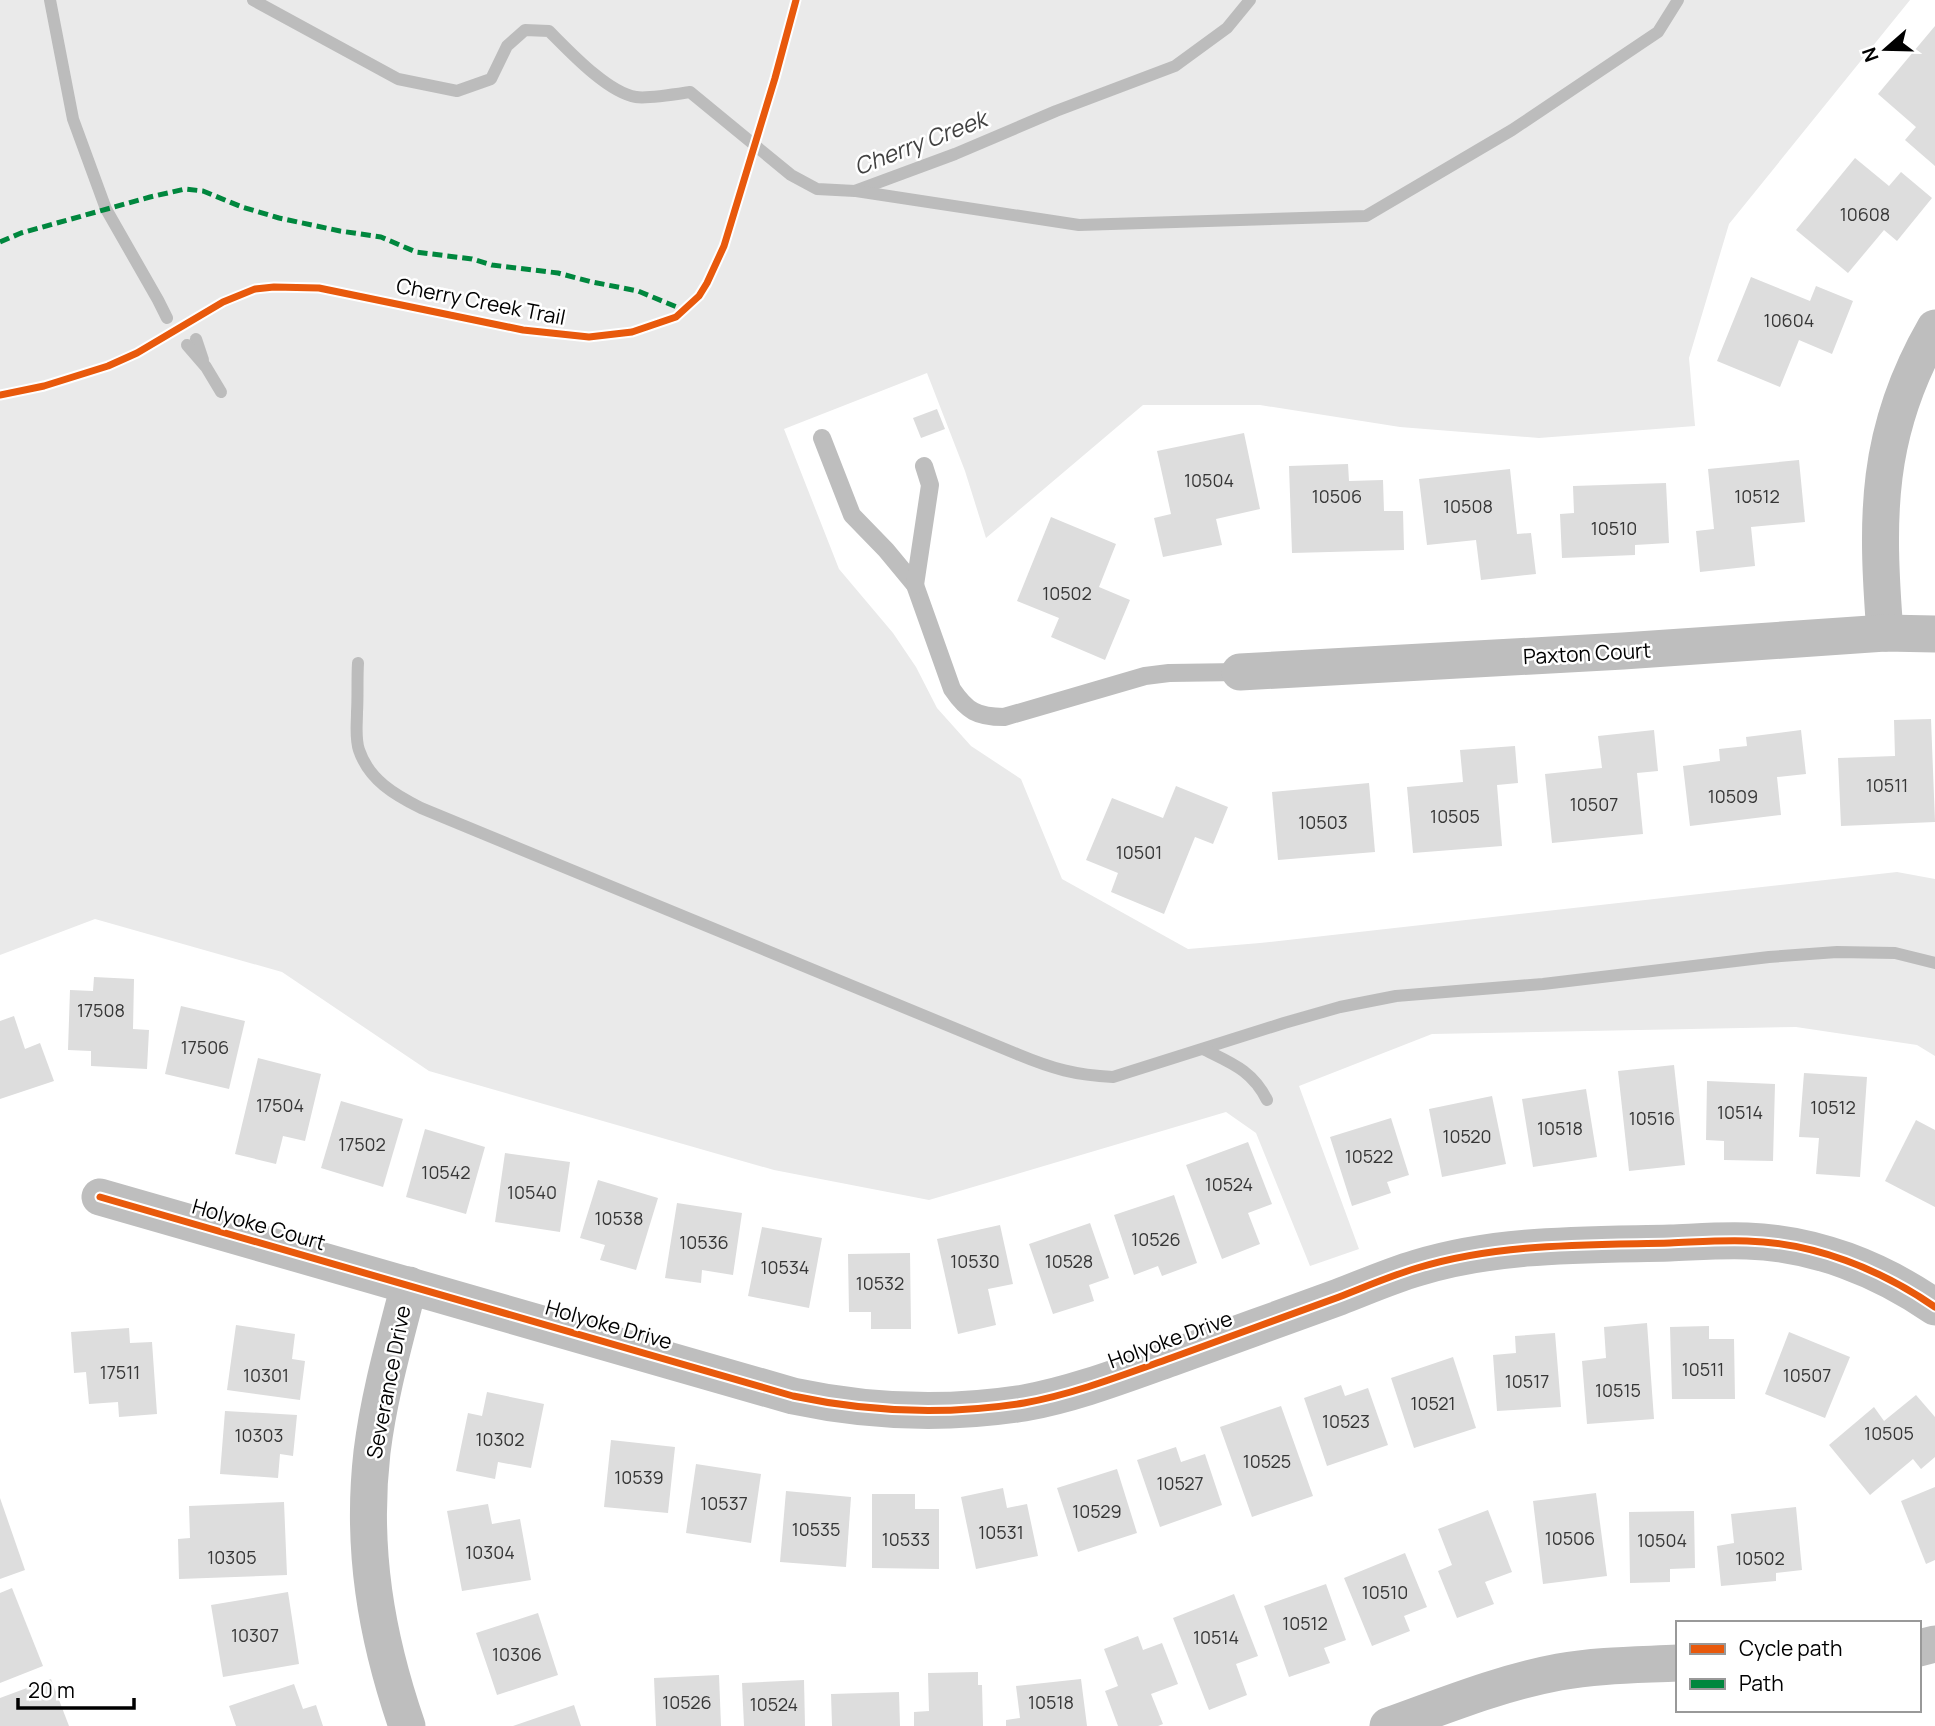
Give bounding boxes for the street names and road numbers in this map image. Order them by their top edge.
street label: Cherry Creek Trail [394,271,568,331]
street label: Paxton Court [1522,636,1652,670]
street label: Holyoke Court [189,1192,329,1256]
street label: Holyoke Drive [542,1293,676,1355]
street label: Severance Drive [359,1303,417,1461]
street label: Holyoke Drive [1104,1304,1236,1374]

